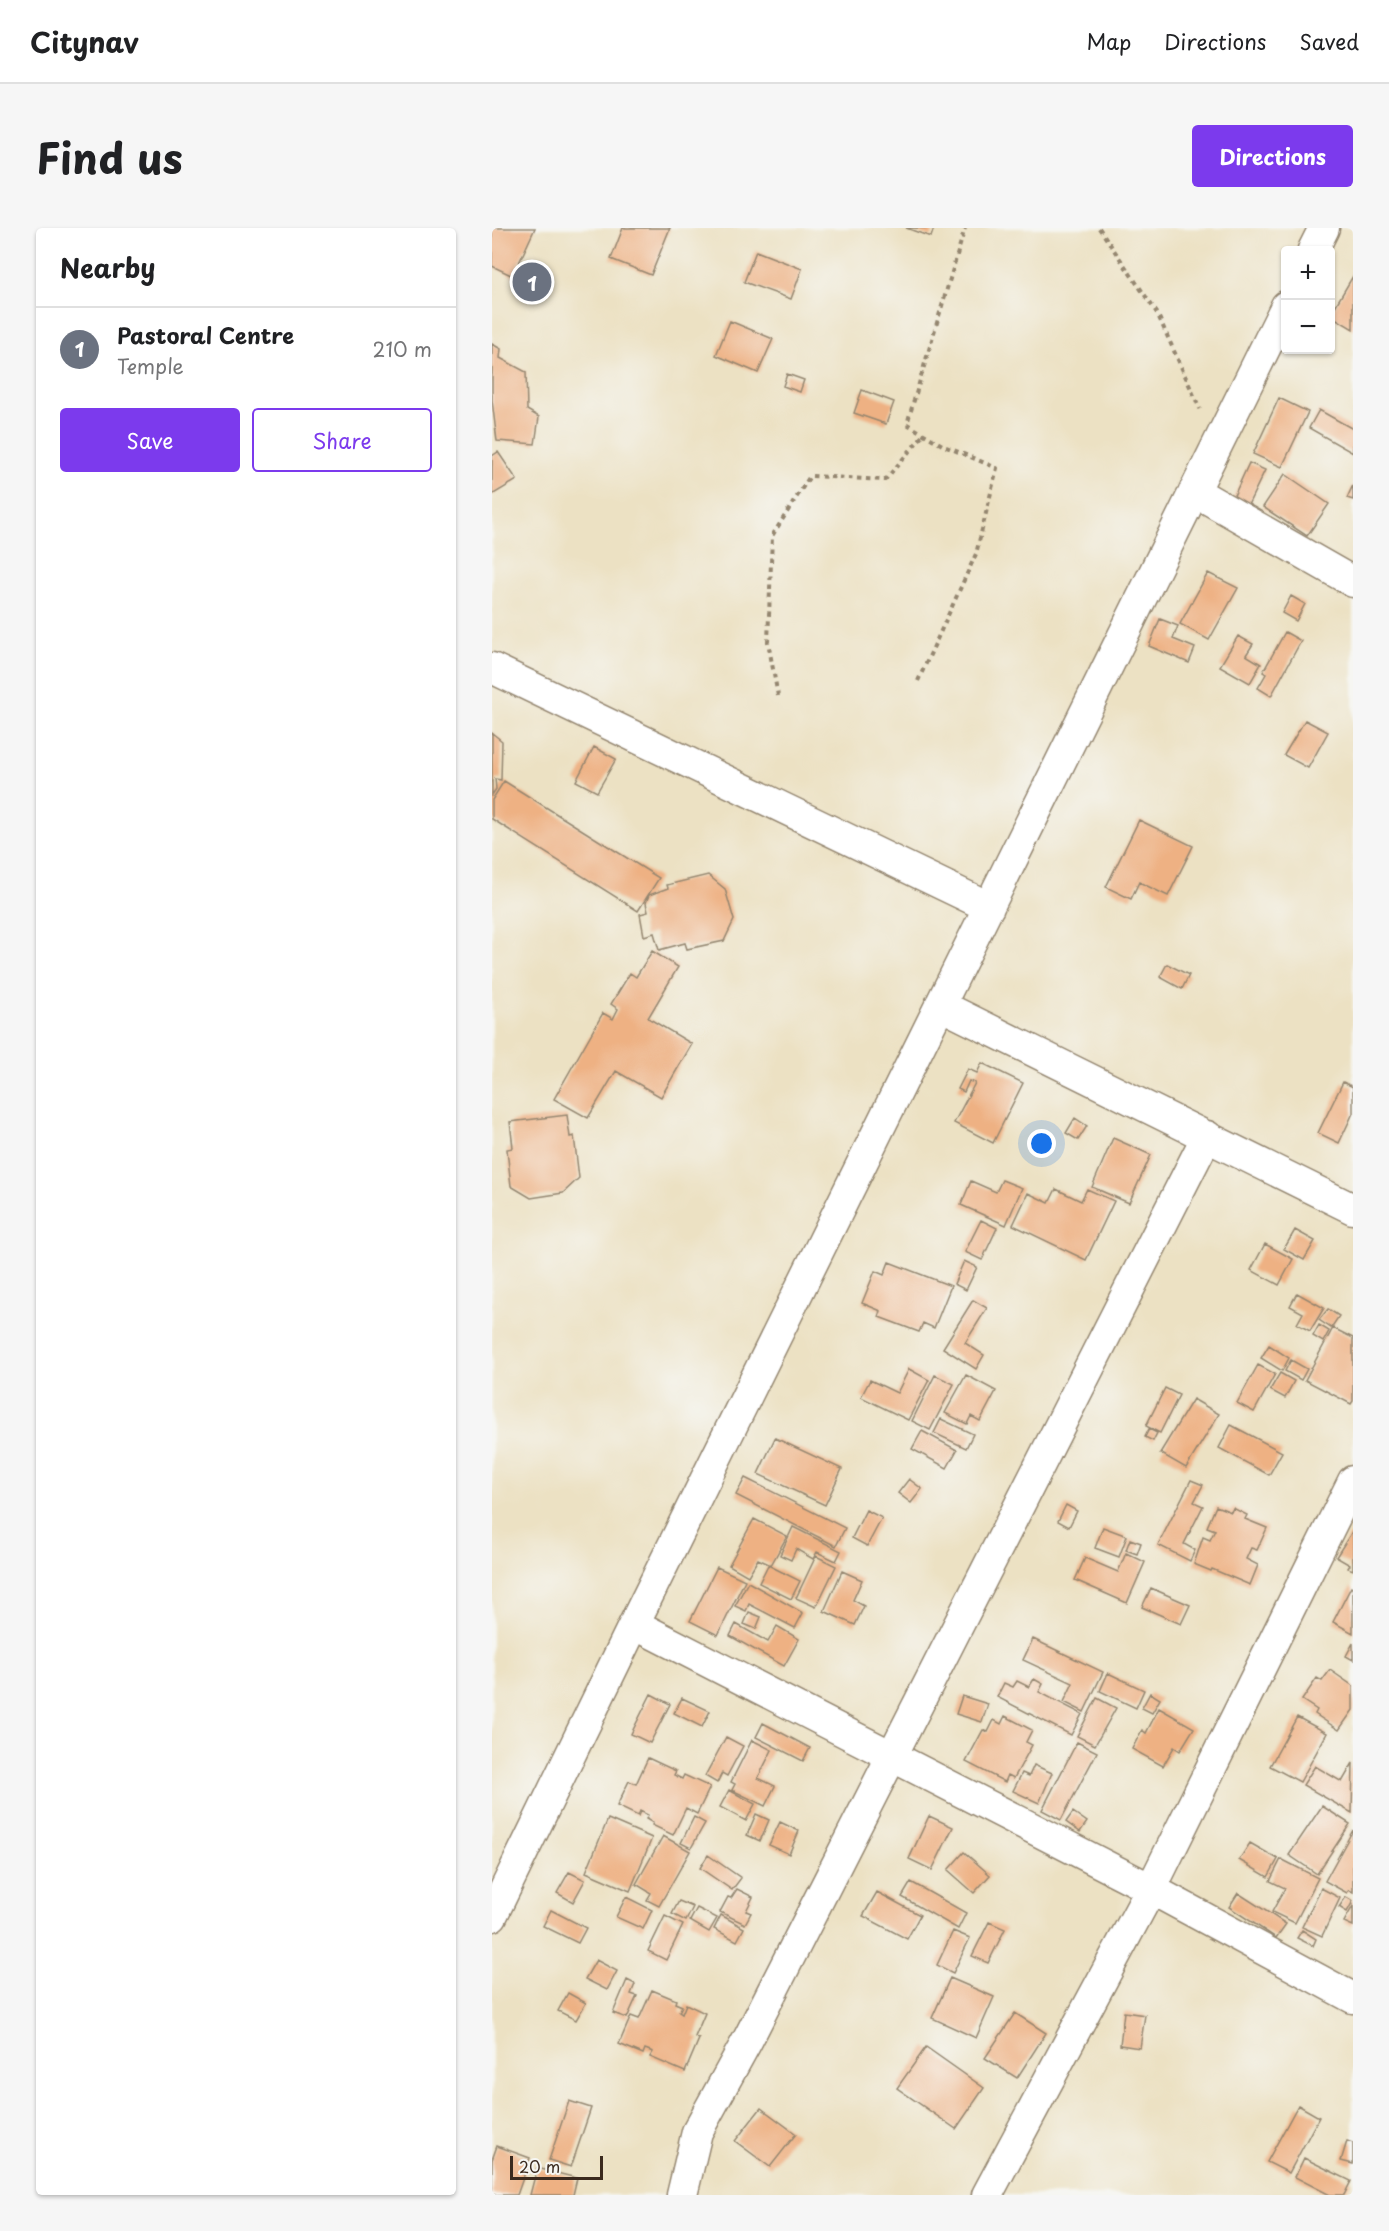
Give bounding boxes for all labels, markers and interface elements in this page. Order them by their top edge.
text: Citynav [30,20,139,63]
text: Map [1086,25,1131,57]
text: Directions [1164,25,1266,57]
text: Saved [1299,25,1359,57]
text: Find us [36,125,183,188]
button: Directions [1192,125,1353,187]
map controls [1281,246,1335,354]
button: + [1281,246,1335,300]
text: Nearby [60,248,155,287]
pin: 1 [512,260,552,304]
button: − [1281,300,1335,354]
text: Pastoral Centre [117,318,294,351]
text: 1 [75,334,84,364]
text: 210 m [373,334,432,364]
text: Temple [117,351,184,381]
button: Save [60,408,240,472]
button: Share [252,408,432,472]
your location [1027,1129,1056,1158]
scale bar [510,2153,603,2180]
text: 20 m [519,2154,560,2178]

